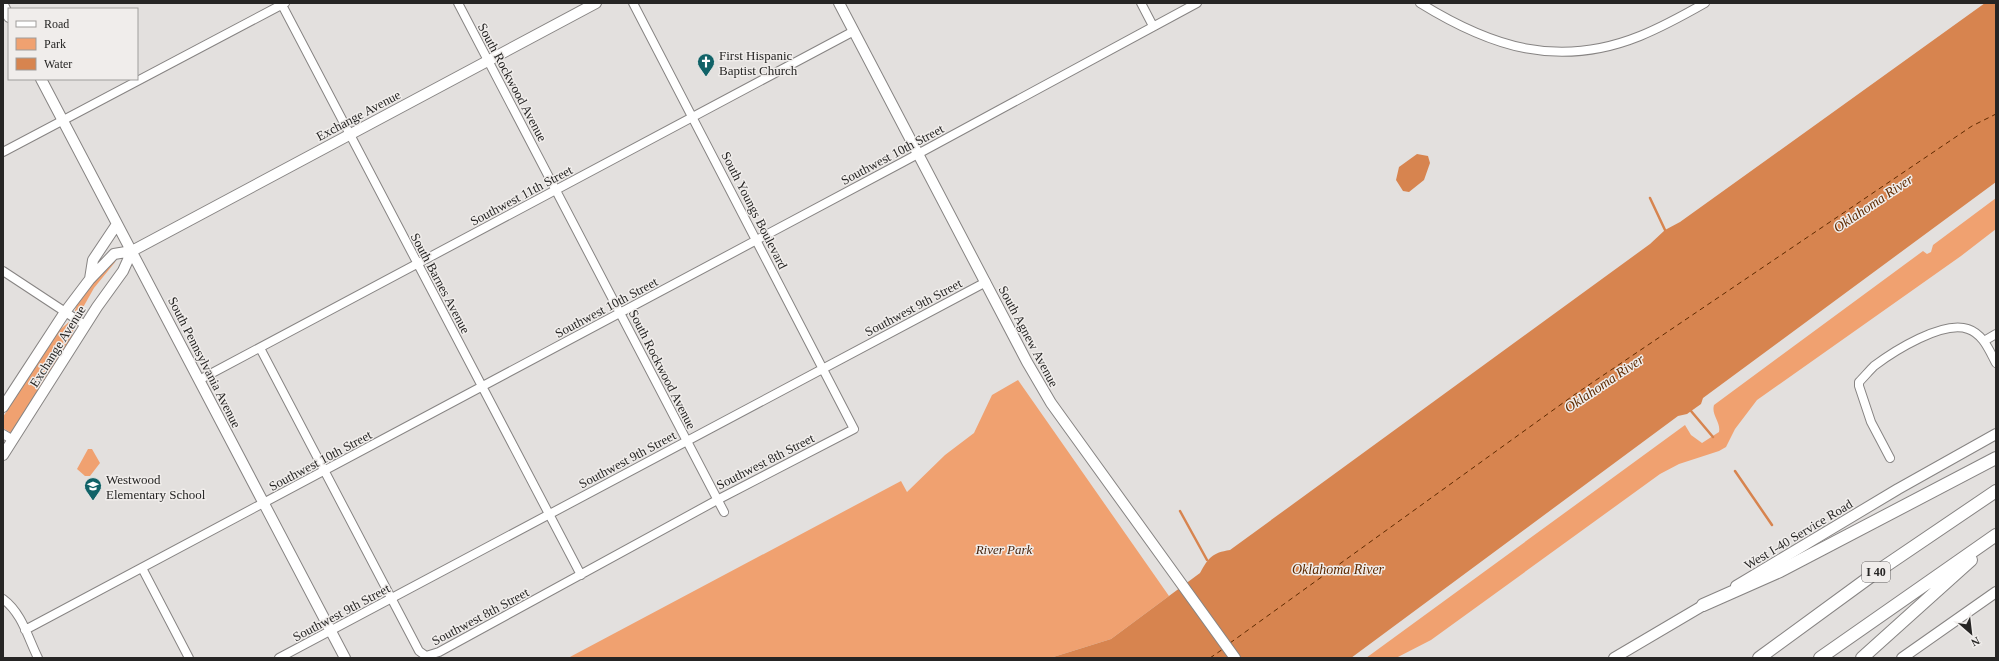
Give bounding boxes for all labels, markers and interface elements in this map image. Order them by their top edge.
legend [8,8,138,80]
text: Road [44,17,69,31]
street label: South Rockwood Avenue [475,20,550,144]
text: Park [44,37,66,51]
place label: First Hispanic Baptist Church [719,48,798,78]
church icon: First Hispanic Baptist Church [696,52,716,77]
text: Water [44,57,72,71]
street label: Exchange Avenue [314,87,403,144]
street label: Southwest 10th Street [838,121,946,188]
street label: South Youngs Boulevard [718,149,791,272]
street label: Southwest 11th Street [468,162,575,229]
water label: Oklahoma River [1831,171,1916,235]
street label: South Barnes Avenue [408,230,474,336]
street label: Southwest 10th Street [552,274,660,341]
street label: Southwest 9th Street [862,275,965,339]
street label: South Agnew Avenue [996,283,1062,390]
street label: South Pennsylvania Avenue [165,294,244,430]
street label: Exchange Avenue [26,303,89,390]
street label: South Rockwood Avenue [626,307,699,432]
water label: Oklahoma River [1562,351,1647,415]
street label: Southwest 10th Street [266,427,374,494]
street label: Southwest 9th Street [576,427,679,491]
street label: Southwest 8th Street [714,430,817,493]
place label: Westwood Elementary School [106,472,206,502]
school or university icon: Westwood Elementary School [83,476,103,501]
street label: West I-40 Service Road [1741,496,1855,573]
park label: River Park [975,542,1033,557]
water label: Oklahoma River [1292,562,1385,577]
road number: I 40 [1862,562,1890,582]
street label: Southwest 9th Street [290,580,393,644]
street label: Southwest 8th Street [429,584,532,648]
north arrow [1951,613,1991,653]
text: N [1969,635,1982,649]

